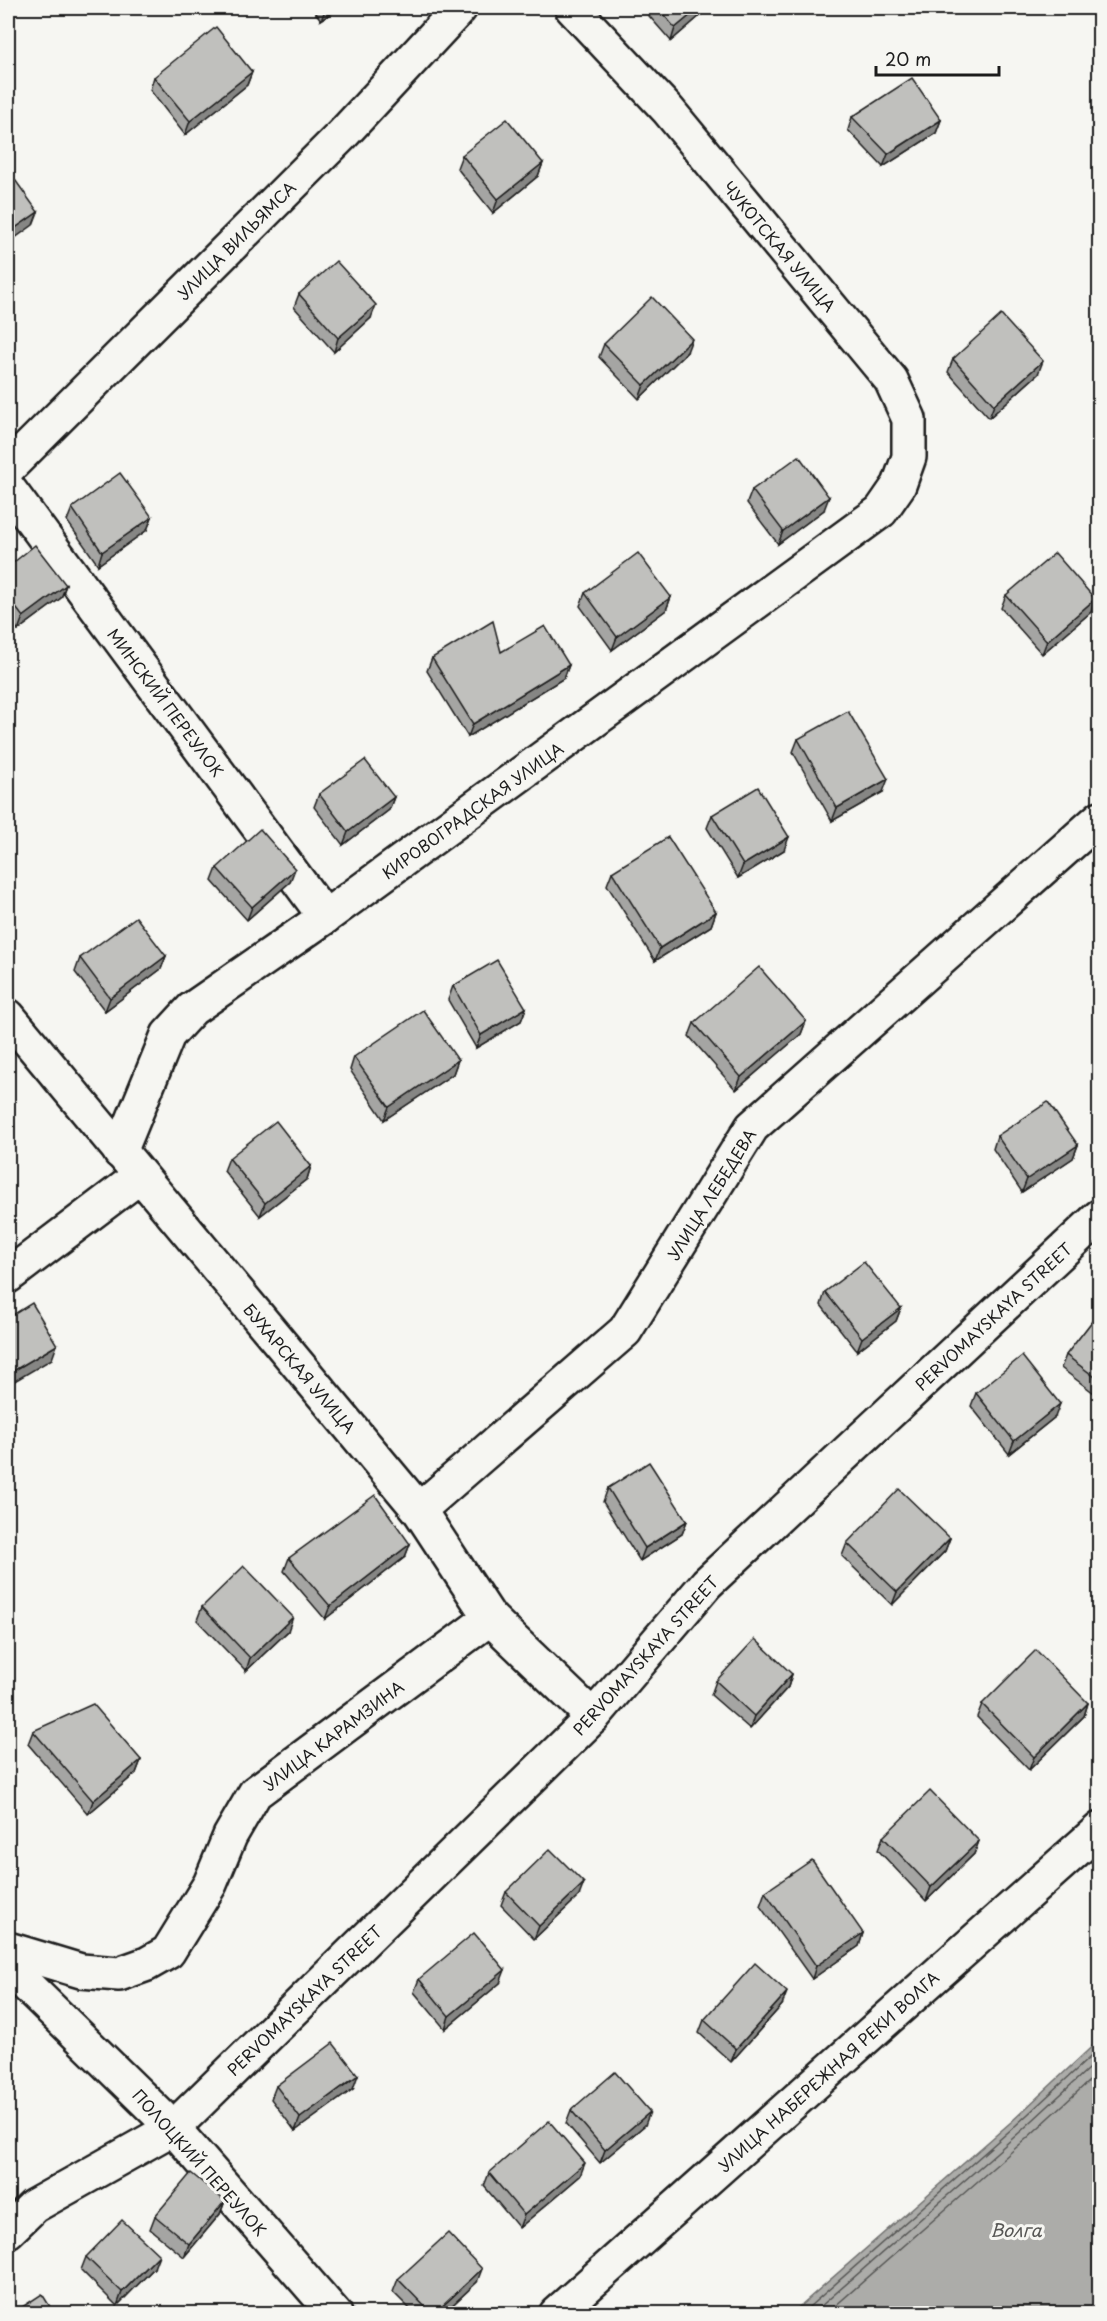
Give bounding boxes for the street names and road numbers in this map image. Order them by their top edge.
street label: УЛИЦА ВИЛЬЯМСА [171,175,301,305]
street label: ЧУКОТСКАЯ УЛИЦА [718,175,842,317]
street label: МИНСКИЙ ПЕРЕУЛОК [102,623,230,781]
street label: КИРОВОГРАДСКАЯ УЛИЦА [376,736,568,884]
street label: УЛИЦА ЛЕБЕДЕВА [661,1123,761,1264]
street label: PERVOMAYSKAYA STREET [909,1236,1077,1395]
street label: БУХАРСКАЯ УЛИЦА [238,1298,362,1438]
street label: PERVOMAYSKAYA STREET [567,1570,723,1740]
street label: УЛИЦА КАРАМЗИНА [258,1674,408,1796]
street label: PERVOMAYSKAYA STREET [221,1919,387,2081]
street label: УЛИЦА НАБЕРЕЖНАЯ РЕКИ ВОЛГА [712,1965,944,2177]
street label: ПОЛОЦКИЙ ПЕРЕУЛОК [127,2083,273,2241]

